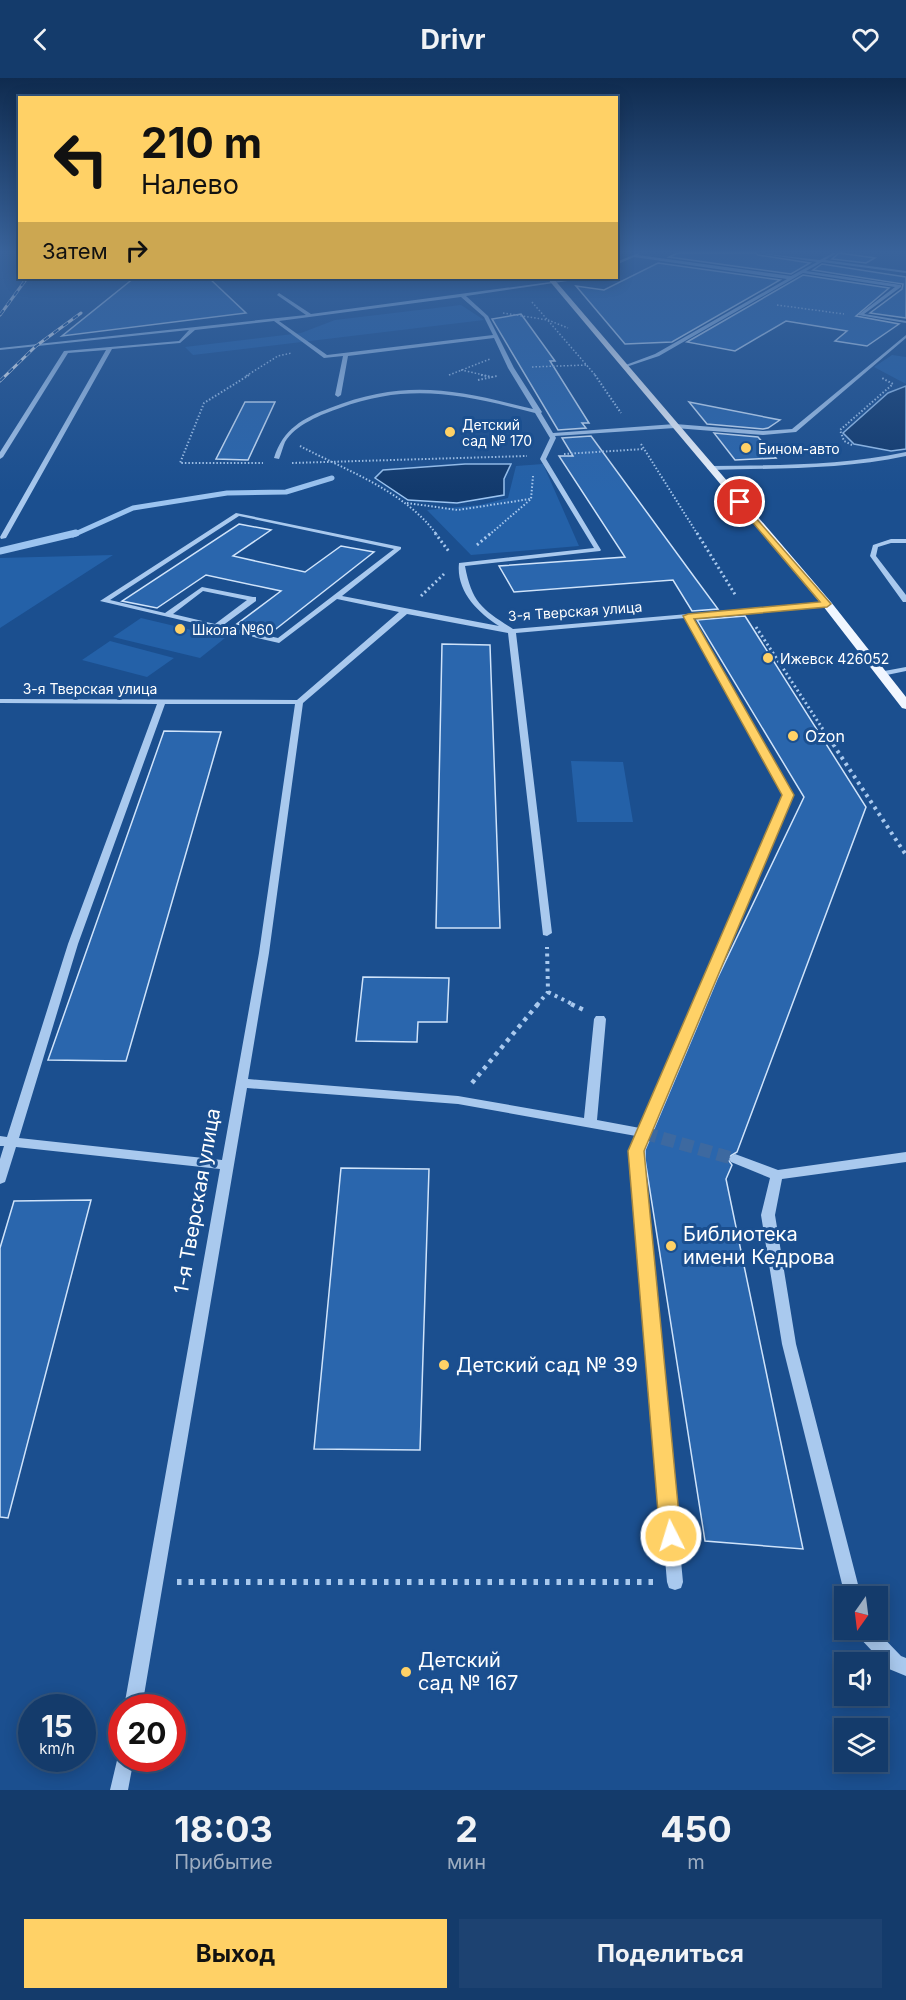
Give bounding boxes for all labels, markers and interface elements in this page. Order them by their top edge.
icon: back [24,23,57,56]
text: Drivr [420,23,486,56]
icon: heart [849,23,882,56]
text: 210 m [141,117,262,168]
icon: left [42,120,120,198]
text: Налево [141,168,239,201]
icon: right [120,234,153,267]
text: Затем [42,238,108,264]
place label: Детский сад № 170 [462,416,532,449]
marker: Детский сад № 170 [443,425,457,439]
place label: Бином-авто [758,440,840,457]
marker: Бином-авто [739,441,753,455]
pin [714,476,765,527]
icon: arrive [723,485,756,518]
street label: 3-я Тверская улица [507,598,643,624]
place label: Школа №60 [192,621,274,638]
marker: Школа №60 [173,622,187,636]
place label: Ижевск 426052 [780,650,889,667]
marker: Ижевск 426052 [761,651,775,665]
street label: 3-я Тверская улица [23,680,157,697]
place label: Ozon [805,726,845,746]
marker: Ozon [786,729,800,743]
street label: 1-я Тверская улица [169,1106,225,1296]
place label: Библиотека имени Кедрова [683,1222,835,1269]
marker: Библиотека имени Кедрова [664,1239,678,1253]
place label: Детский сад № 39 [456,1353,638,1377]
marker: Детский сад № 39 [437,1358,451,1372]
position arrow [639,1504,703,1568]
north arrow [834,1586,888,1640]
map controls [834,1586,888,1772]
place label: Детский сад № 167 [418,1648,518,1695]
button: sound [834,1652,888,1706]
marker: Детский сад № 167 [399,1665,413,1679]
speed limit sign: 20 [108,1694,186,1772]
text: 15 [41,1708,73,1744]
button: layers [834,1718,888,1772]
text: km/h [39,1739,75,1758]
text: 18:03 [174,1807,273,1851]
text: 2 [455,1807,478,1851]
text: 450 [660,1807,732,1851]
text: Прибытие [174,1850,273,1874]
text: мин [447,1850,486,1874]
text: m [687,1850,705,1874]
button: Выход [24,1919,447,1988]
button: Поделиться [459,1919,882,1988]

